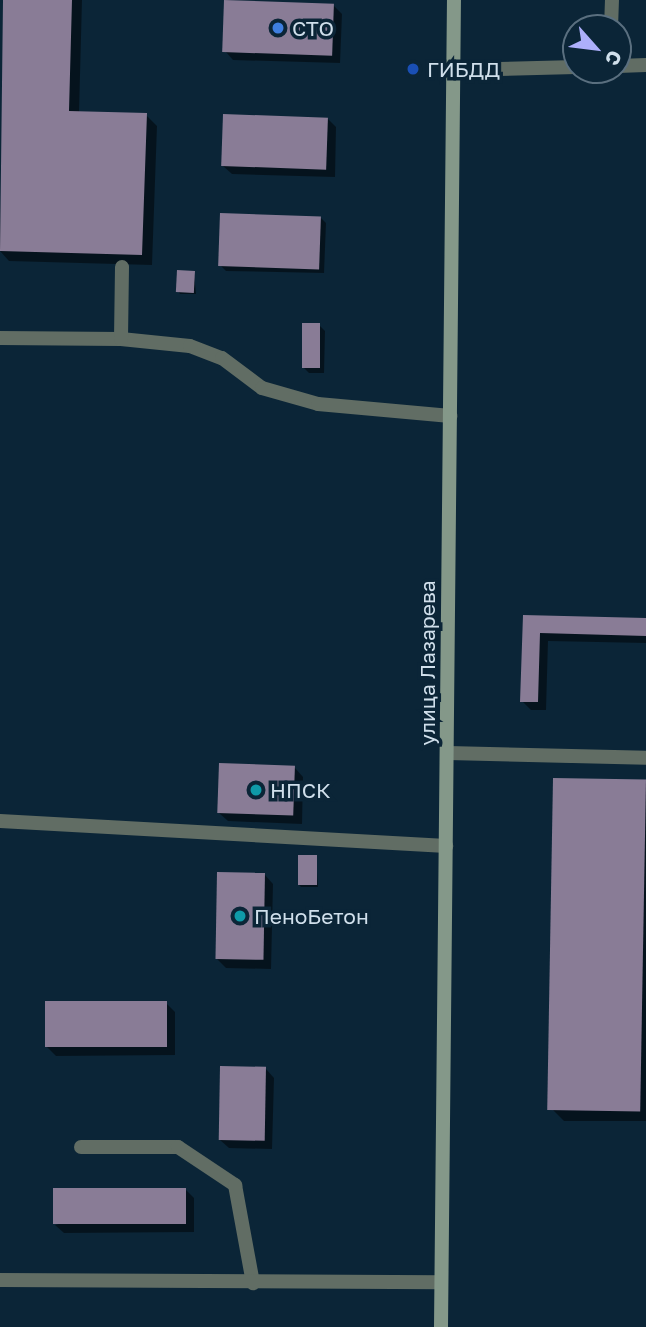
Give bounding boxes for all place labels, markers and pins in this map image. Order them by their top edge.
place label: СТО [292,15,334,41]
marker: СТО [270,20,286,36]
place label: ГИБДД [427,56,500,82]
marker: ГИБДД [405,61,421,77]
place label: НПСК [270,777,331,803]
marker: НПСК [248,782,264,798]
place label: ПеноБетон [254,903,369,929]
marker: ПеноБетон [232,908,248,924]

